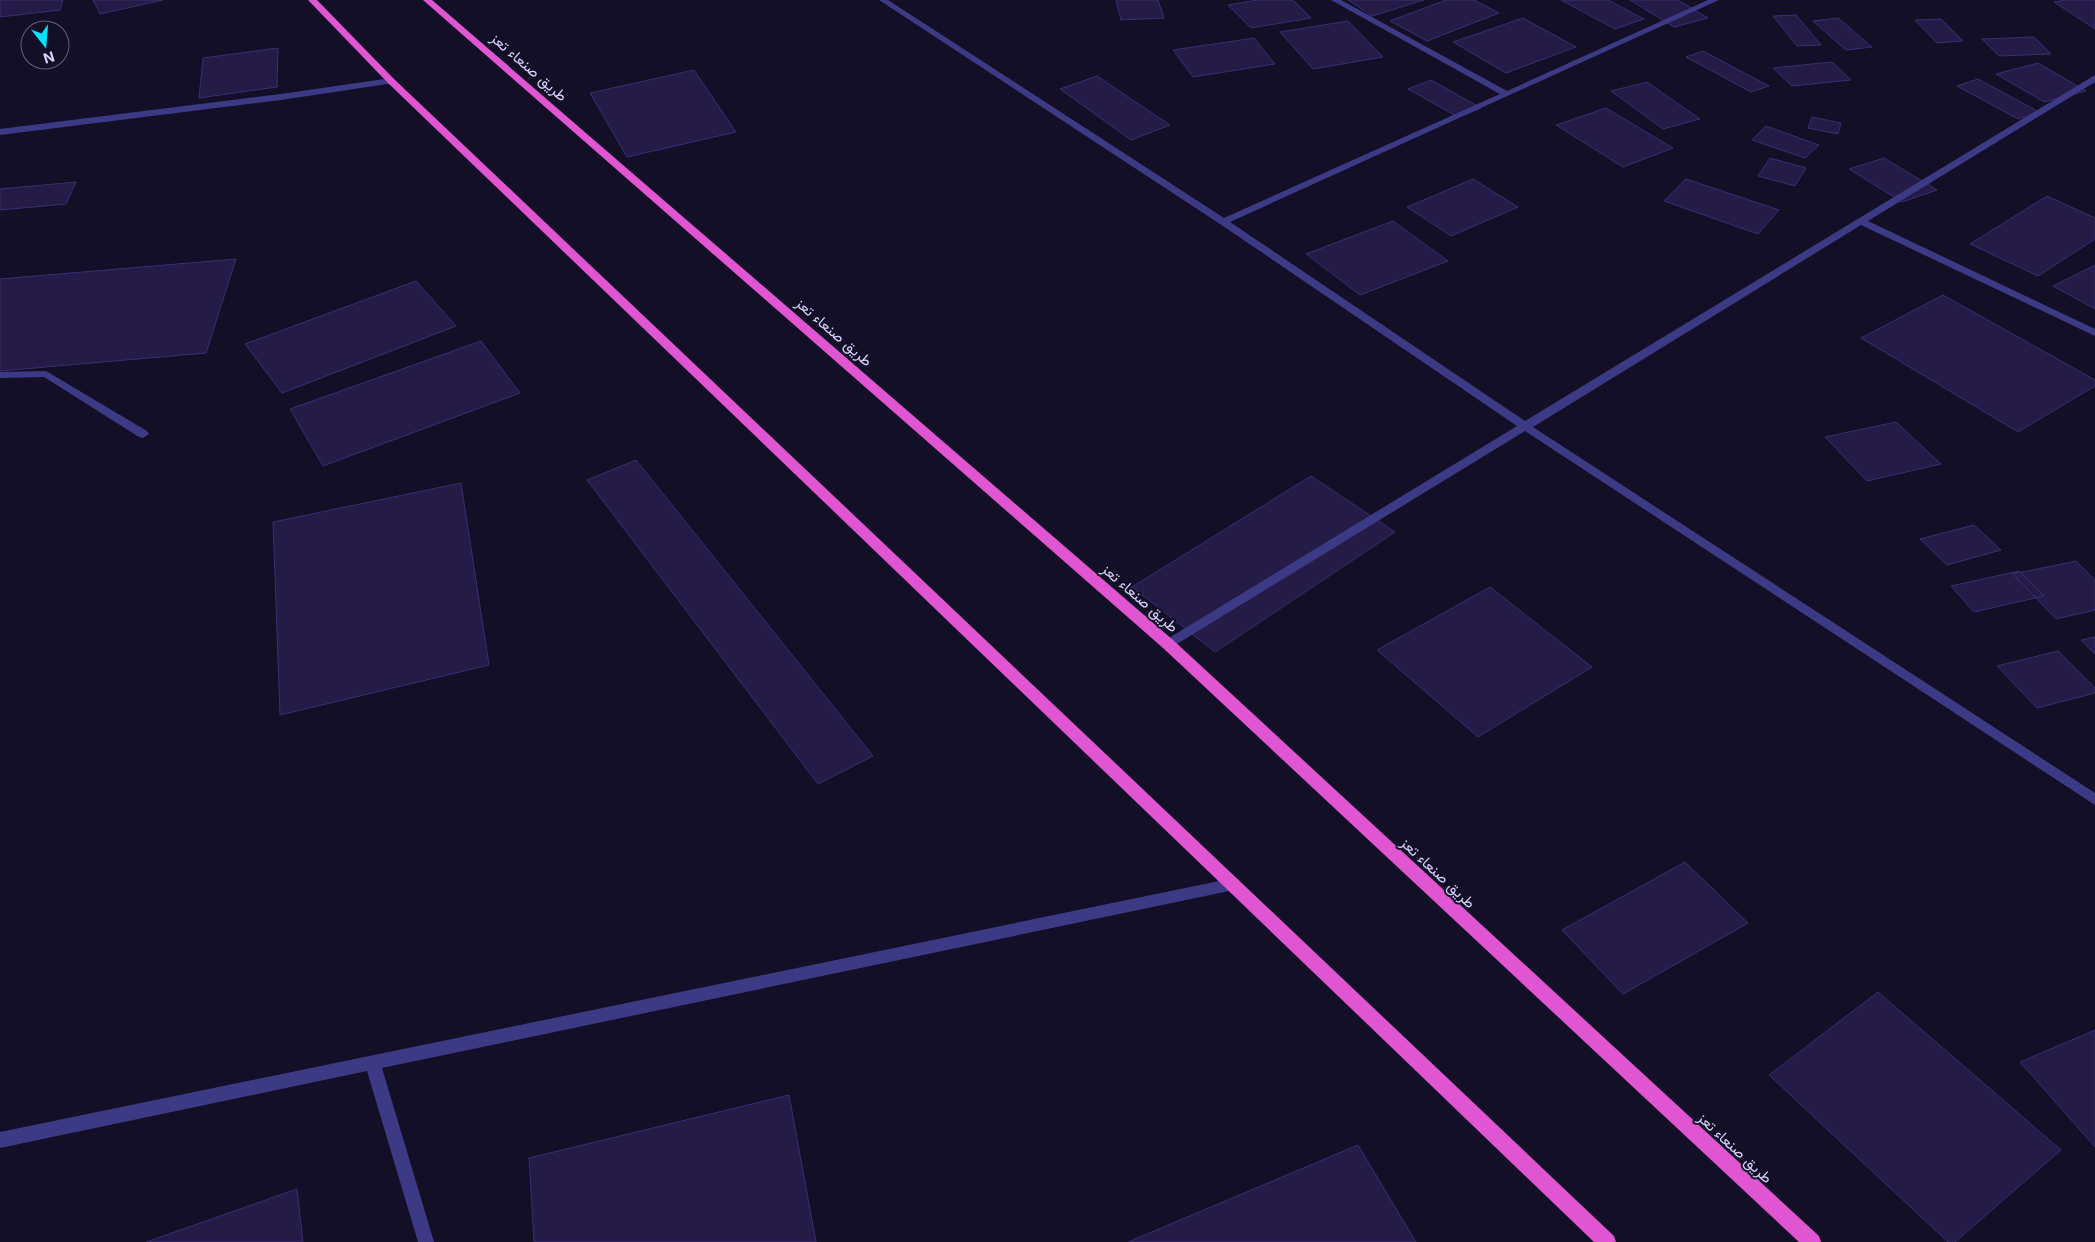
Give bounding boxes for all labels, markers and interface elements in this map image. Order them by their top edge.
north arrow [20,20,70,70]
street label: طريق صنعاء تعز [486,28,572,106]
text: N [41,48,57,68]
street label: طريق صنعاء تعز [791,293,877,371]
street label: طريق صنعاء تعز [1097,559,1183,637]
street label: طريق صنعاء تعز [1396,832,1480,913]
street label: طريق صنعاء تعز [1693,1107,1777,1188]

